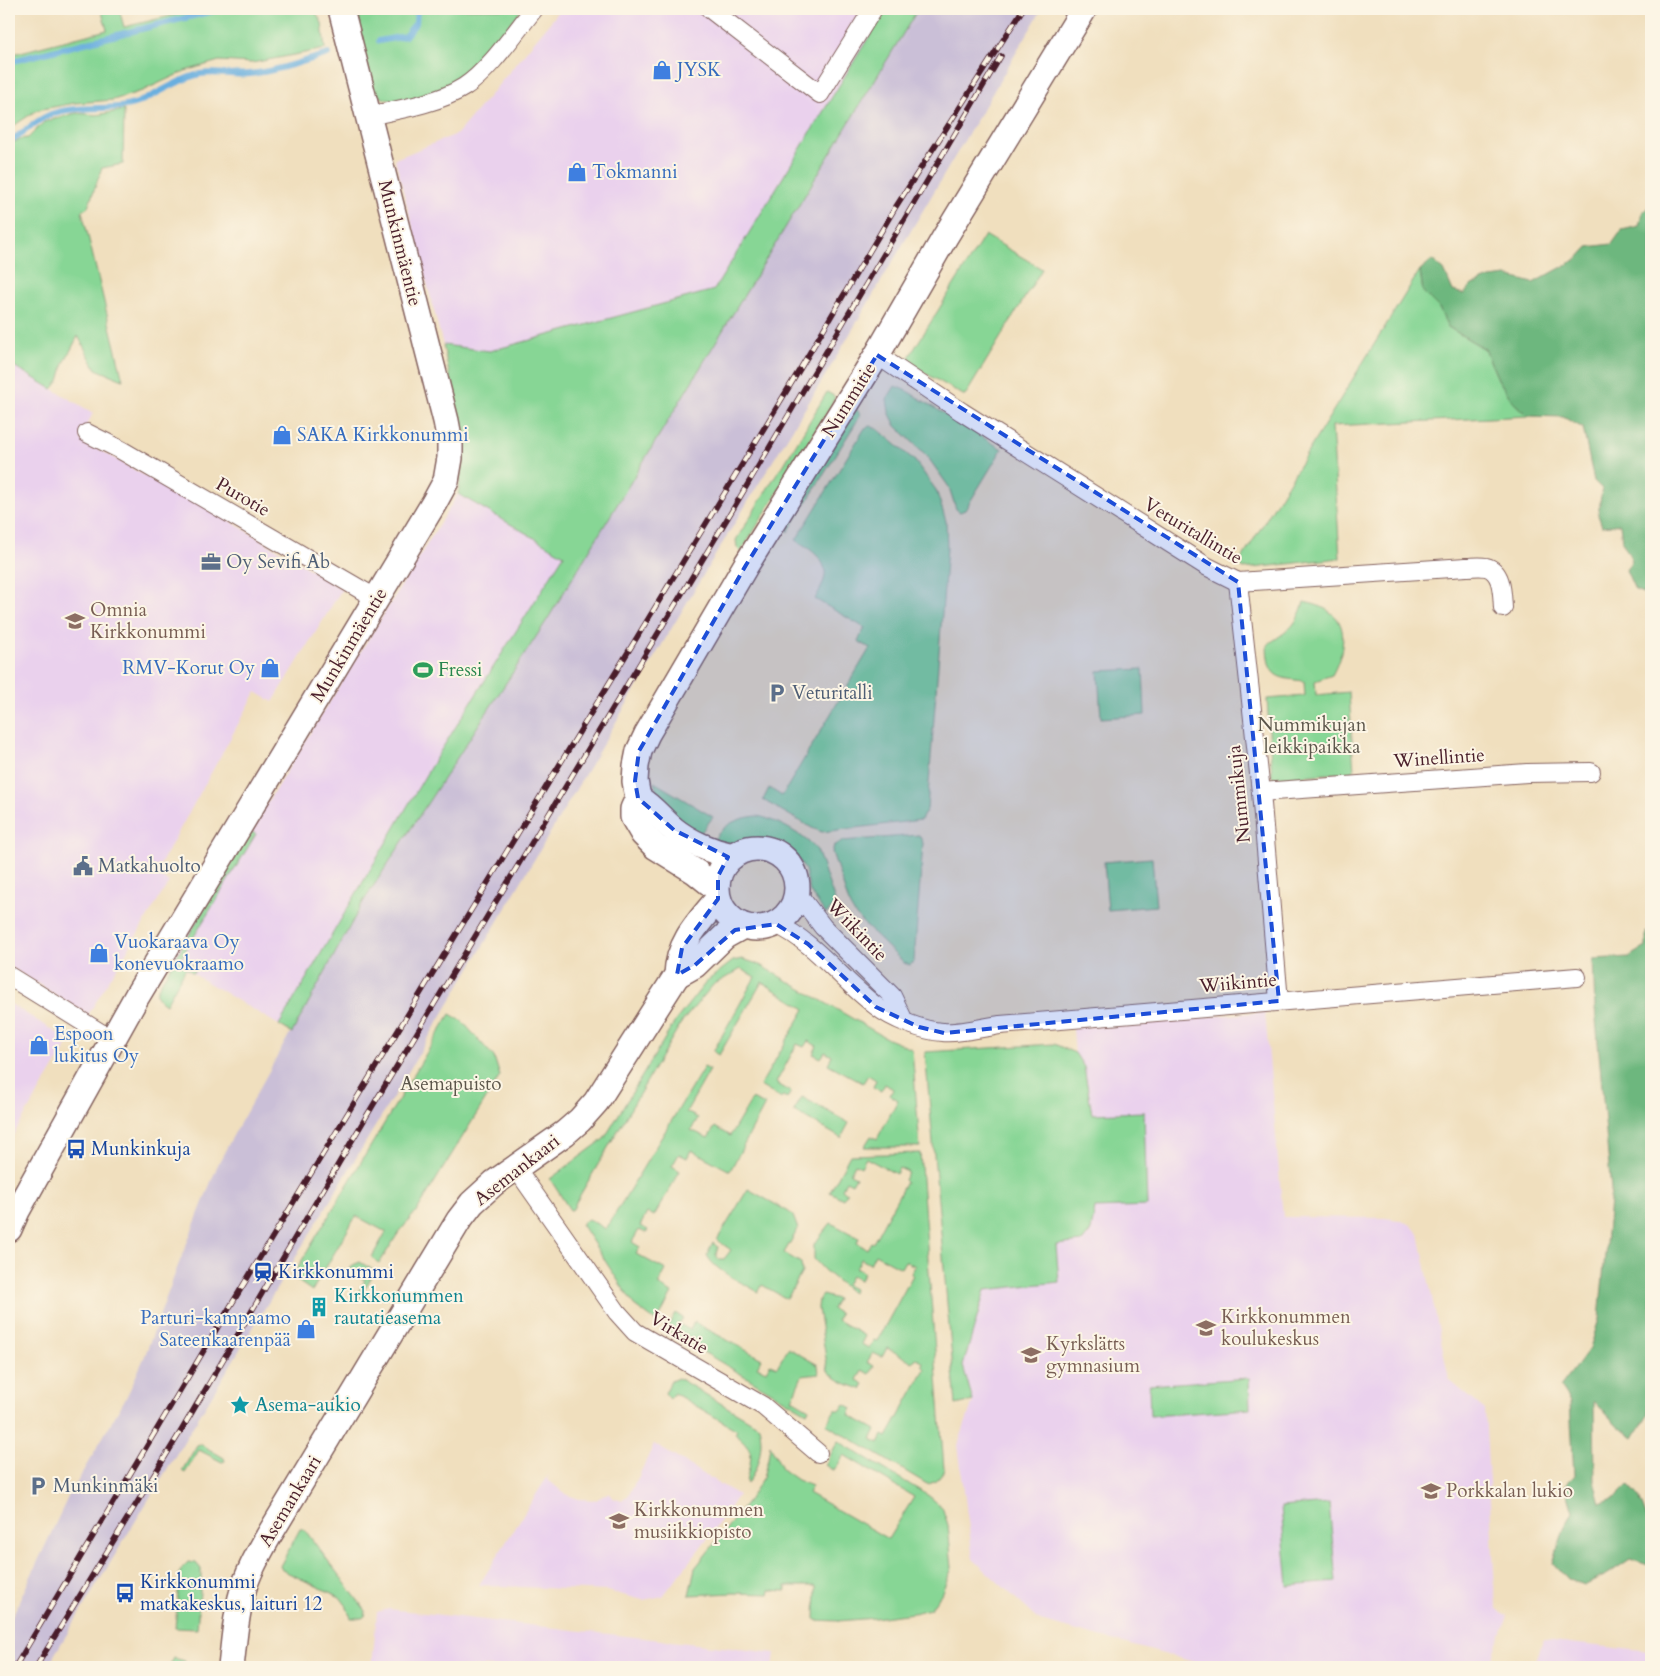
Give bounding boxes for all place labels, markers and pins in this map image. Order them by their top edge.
place label: JYSK [674,57,722,83]
shop icon: JYSK [651,59,673,81]
place label: Tokmanni [592,159,678,185]
shop icon: Tokmanni [566,161,588,183]
place label: SAKA Kirkkonummi [297,422,469,448]
shop icon: SAKA Kirkkonummi [271,424,293,446]
place label: Oy Sevifi Ab [226,549,330,575]
office icon: Oy Sevifi Ab [200,551,222,573]
place label: Omnia Kirkkonummi [90,597,206,645]
school or university icon: Omnia Kirkkonummi [64,610,86,632]
place label: RMV-Korut Oy [122,655,255,681]
shop icon: RMV-Korut Oy [259,657,281,679]
place label: Fressi [438,657,482,683]
sports icon: Fressi [412,659,434,681]
place label: Veturitalli [792,680,873,706]
parking icon: Veturitalli [766,682,788,704]
place label: Matkahuolto [98,853,201,879]
public building icon: Matkahuolto [72,855,94,877]
place label: Vuokaraava Oy konevuokraamo [114,929,244,977]
shop icon: Vuokaraava Oy konevuokraamo [88,942,110,964]
place label: Espoon lukitus Oy [54,1021,139,1069]
shop icon: Espoon lukitus Oy [28,1034,50,1056]
place label: Munkinkuja [91,1136,191,1162]
bus stop icon: Munkinkuja [65,1138,87,1160]
place label: Kirkkonummi [278,1259,394,1285]
station icon: Kirkkonummi [252,1261,274,1283]
place label: Kirkkonummen rautatieasema [334,1283,464,1331]
building icon: Kirkkonummen rautatieasema [308,1296,330,1318]
place label: Kirkkonummen koulukeskus [1221,1304,1351,1352]
place label: Parturi-kampaamo Sateenkaarenpää [140,1305,292,1353]
school or university icon: Kirkkonummen koulukeskus [1195,1317,1217,1339]
shop icon: Parturi-kampaamo Sateenkaarenpää [295,1318,317,1340]
place label: Kyrkslätts gymnasium [1046,1331,1141,1379]
school or university icon: Kyrkslätts gymnasium [1020,1344,1042,1366]
place label: Asema-aukio [255,1392,361,1418]
place icon: Asema-aukio [229,1394,251,1416]
place label: Munkinmäki [53,1473,158,1499]
parking icon: Munkinmäki [27,1475,49,1497]
place label: Porkkalan lukio [1446,1478,1573,1504]
school or university icon: Porkkalan lukio [1420,1480,1442,1502]
place label: Kirkkonummen musiikkiopisto [634,1497,764,1545]
school or university icon: Kirkkonummen musiikkiopisto [608,1510,630,1532]
place label: Kirkkonummi matkakeskus, laituri 12 [140,1569,323,1617]
bus stop icon: Kirkkonummi matkakeskus, laituri 12 [114,1582,136,1604]

